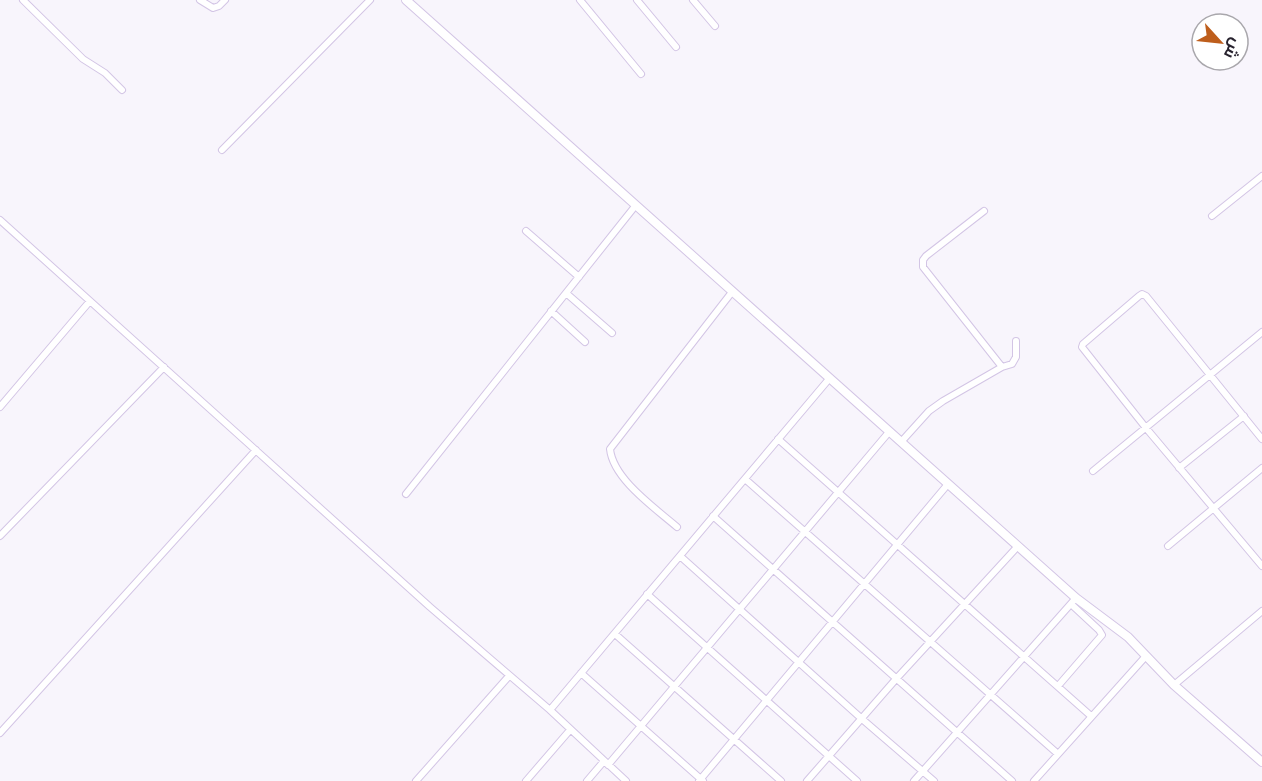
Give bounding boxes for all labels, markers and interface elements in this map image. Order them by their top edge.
north arrow [1190,12,1250,72]
text: ش [1220,35,1247,62]

